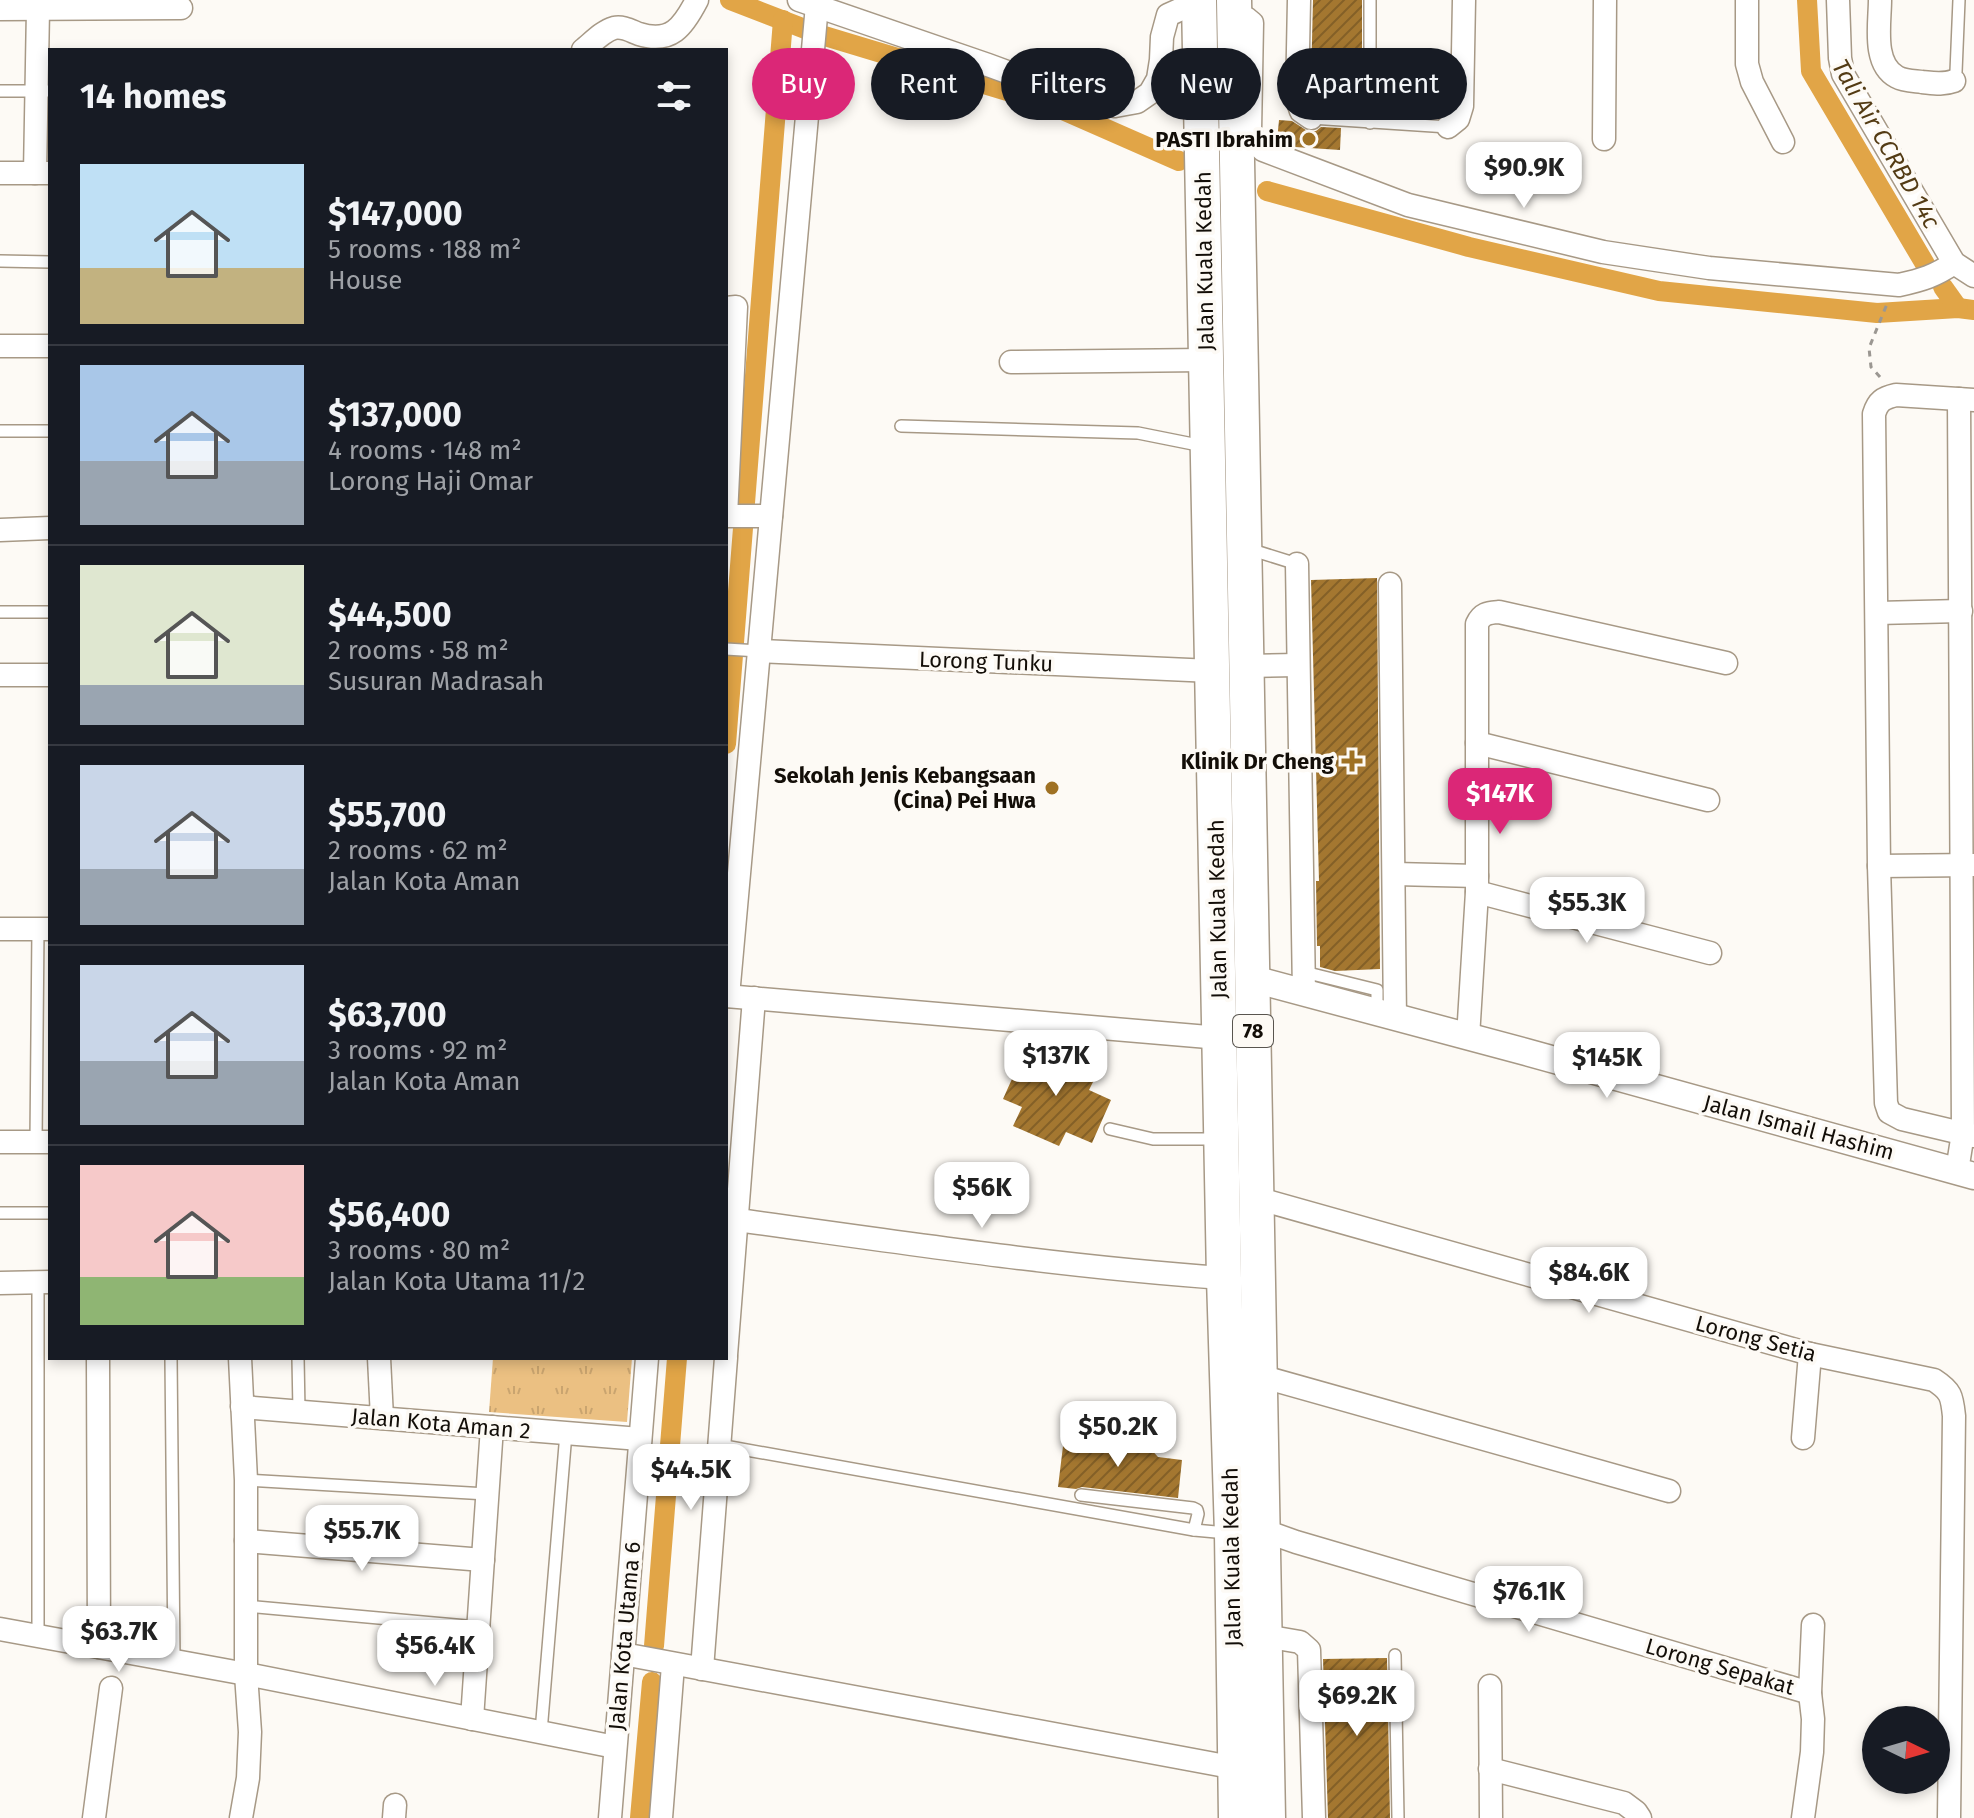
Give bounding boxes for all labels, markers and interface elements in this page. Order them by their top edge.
chip: Buy [752,48,855,120]
chip: Rent [871,48,985,120]
chip: Filters [1001,48,1135,120]
chip: New [1151,48,1261,120]
chip: Apartment [1277,48,1467,120]
water label: Tali Air CCRBD 14c [1826,54,1946,234]
icon: filters [652,74,696,118]
text: 14 homes [80,76,226,117]
place label: PASTI Ibrahim [1155,126,1293,153]
marker: PASTI Ibrahim [1300,130,1318,148]
pin: $90.9K [1459,142,1589,210]
text: $90.9K [1484,152,1564,183]
street label: Jalan Kuala Kedah [1189,171,1220,351]
text: $147,000 [328,193,463,234]
icon: home [144,196,240,292]
text: 5 rooms · 188 m² [328,234,521,265]
text: House [328,265,402,296]
text: $137,000 [328,394,462,435]
icon: home [144,397,240,493]
text: 4 rooms · 148 m² [328,435,522,466]
text: Lorong Haji Omar [328,466,533,497]
text: $44,500 [328,594,452,635]
icon: home [144,597,240,693]
text: 2 rooms · 58 m² [328,635,509,666]
street label: Lorong Tunku [918,646,1054,677]
text: Susuran Madrasah [328,666,544,697]
place label: Klinik Dr Cheng [1181,748,1335,775]
marker: Klinik Dr Cheng [1341,750,1363,772]
place label: Sekolah Jenis Kebangsaan (Cina) Pei Hwa [774,762,1036,814]
pin: $147K [1444,768,1556,836]
text: $147K [1466,778,1534,809]
marker: Sekolah Jenis Kebangsaan (Cina) Pei Hwa [1043,779,1061,797]
text: $55,700 [328,794,446,835]
icon: home [144,797,240,893]
street label: Jalan Kuala Kedah [1202,819,1233,999]
text: 2 rooms · 62 m² [328,835,508,866]
text: Jalan Kota Aman [328,866,521,897]
pin: $55.3K [1522,877,1652,945]
text: $55.3K [1548,887,1626,918]
text: $63,700 [328,994,447,1035]
icon: home [144,997,240,1093]
road number: 78 [1233,1015,1273,1047]
pin: $137K [1000,1030,1112,1098]
pin: $145K [1551,1032,1663,1100]
text: 3 rooms · 92 m² [328,1035,507,1066]
text: $137K [1022,1040,1090,1071]
text: $145K [1572,1042,1642,1073]
text: Jalan Kota Aman [328,1066,521,1097]
street label: Jalan Ismail Hashim [1700,1089,1897,1166]
pin: $56K [935,1162,1029,1230]
text: $56K [952,1172,1012,1203]
text: $56,400 [328,1194,450,1235]
icon: home [144,1197,240,1293]
text: 3 rooms · 80 m² [328,1235,510,1266]
pin: $84.6K [1524,1247,1654,1315]
text: $84.6K [1548,1257,1630,1288]
text: Jalan Kota Utama 11/2 [328,1266,585,1297]
street label: Lorong Setia [1692,1309,1819,1368]
pin: $50.2K [1053,1401,1183,1469]
street label: Jalan Kota Aman 2 [350,1402,532,1445]
text: $50.2K [1078,1411,1158,1442]
pin: $44.5K [626,1444,756,1512]
text: $44.5K [651,1454,731,1485]
street label: Jalan Kuala Kedah [1216,1467,1247,1647]
pin: $55.7K [297,1505,427,1573]
text: $55.7K [324,1515,400,1546]
street label: Jalan Kota Utama 6 [603,1541,646,1732]
pin: $76.1K [1464,1566,1594,1634]
text: $76.1K [1493,1576,1565,1607]
pin: $63.7K [54,1606,184,1674]
text: $63.7K [80,1616,158,1647]
pin: $56.4K [370,1620,500,1688]
text: $56.4K [395,1630,475,1661]
street label: Lorong Sepakat [1642,1632,1798,1701]
pin: $69.2K [1292,1670,1422,1738]
text: $69.2K [1317,1680,1397,1711]
north arrow [1862,1706,1950,1794]
map controls [1862,1706,1950,1794]

